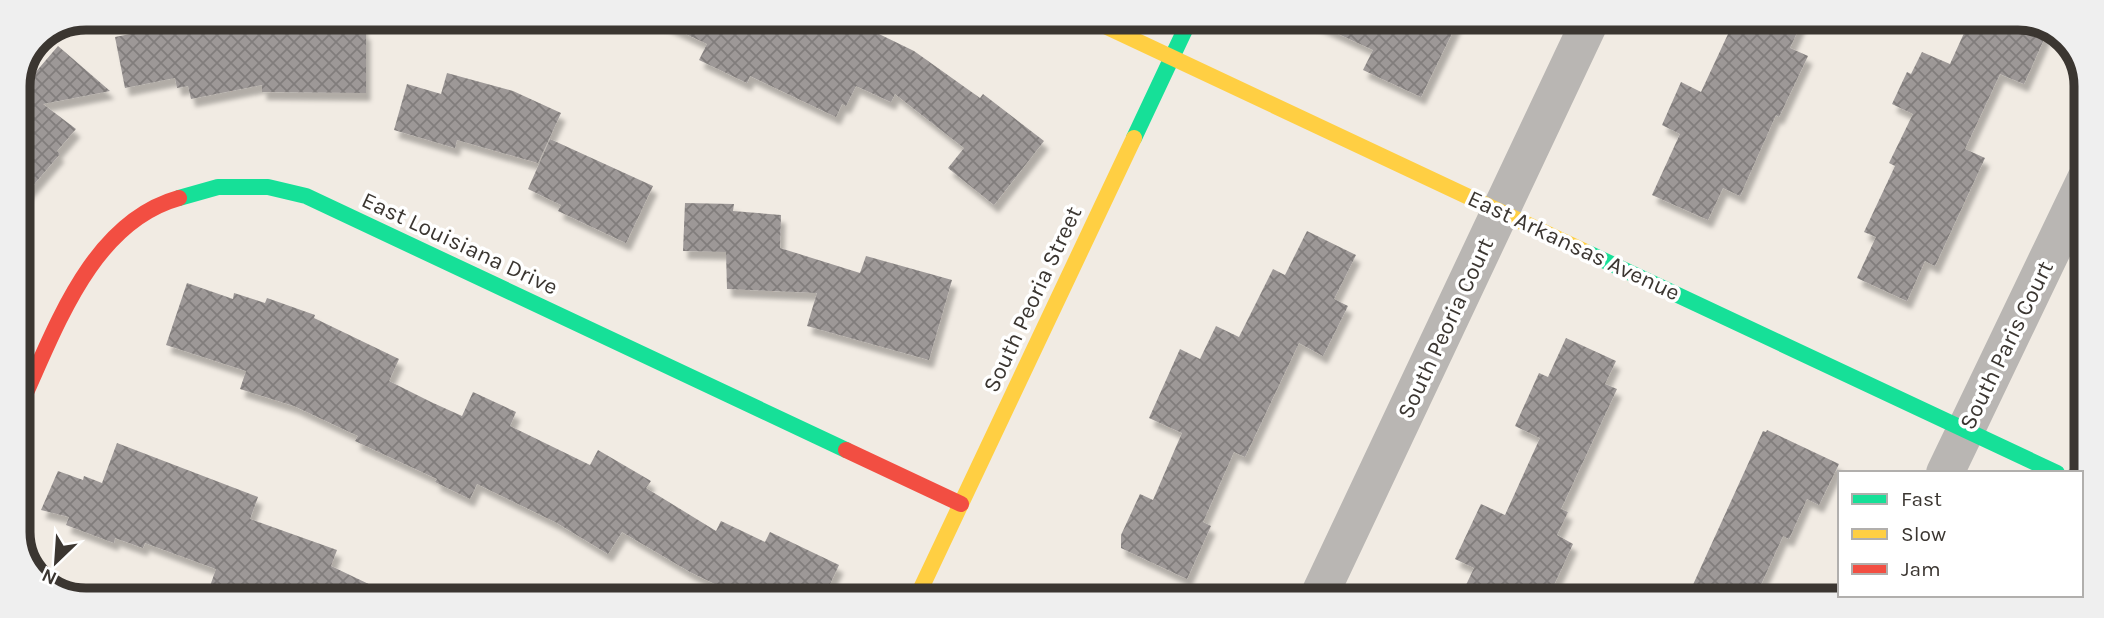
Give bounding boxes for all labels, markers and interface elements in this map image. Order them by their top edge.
street label: East Arkansas Avenue [1463,184,1684,306]
street label: East Louisiana Drive [357,186,562,301]
street label: South Peoria Street [978,202,1088,396]
street label: South Peoria Court [1392,233,1499,423]
street label: South Paris Court [1954,256,2059,434]
legend [1838,471,2083,597]
text: Fast [1901,487,1942,511]
text: Slow [1901,522,1946,546]
north arrow [21,527,91,597]
text: Jam [1901,557,1941,581]
text: N [38,564,60,589]

